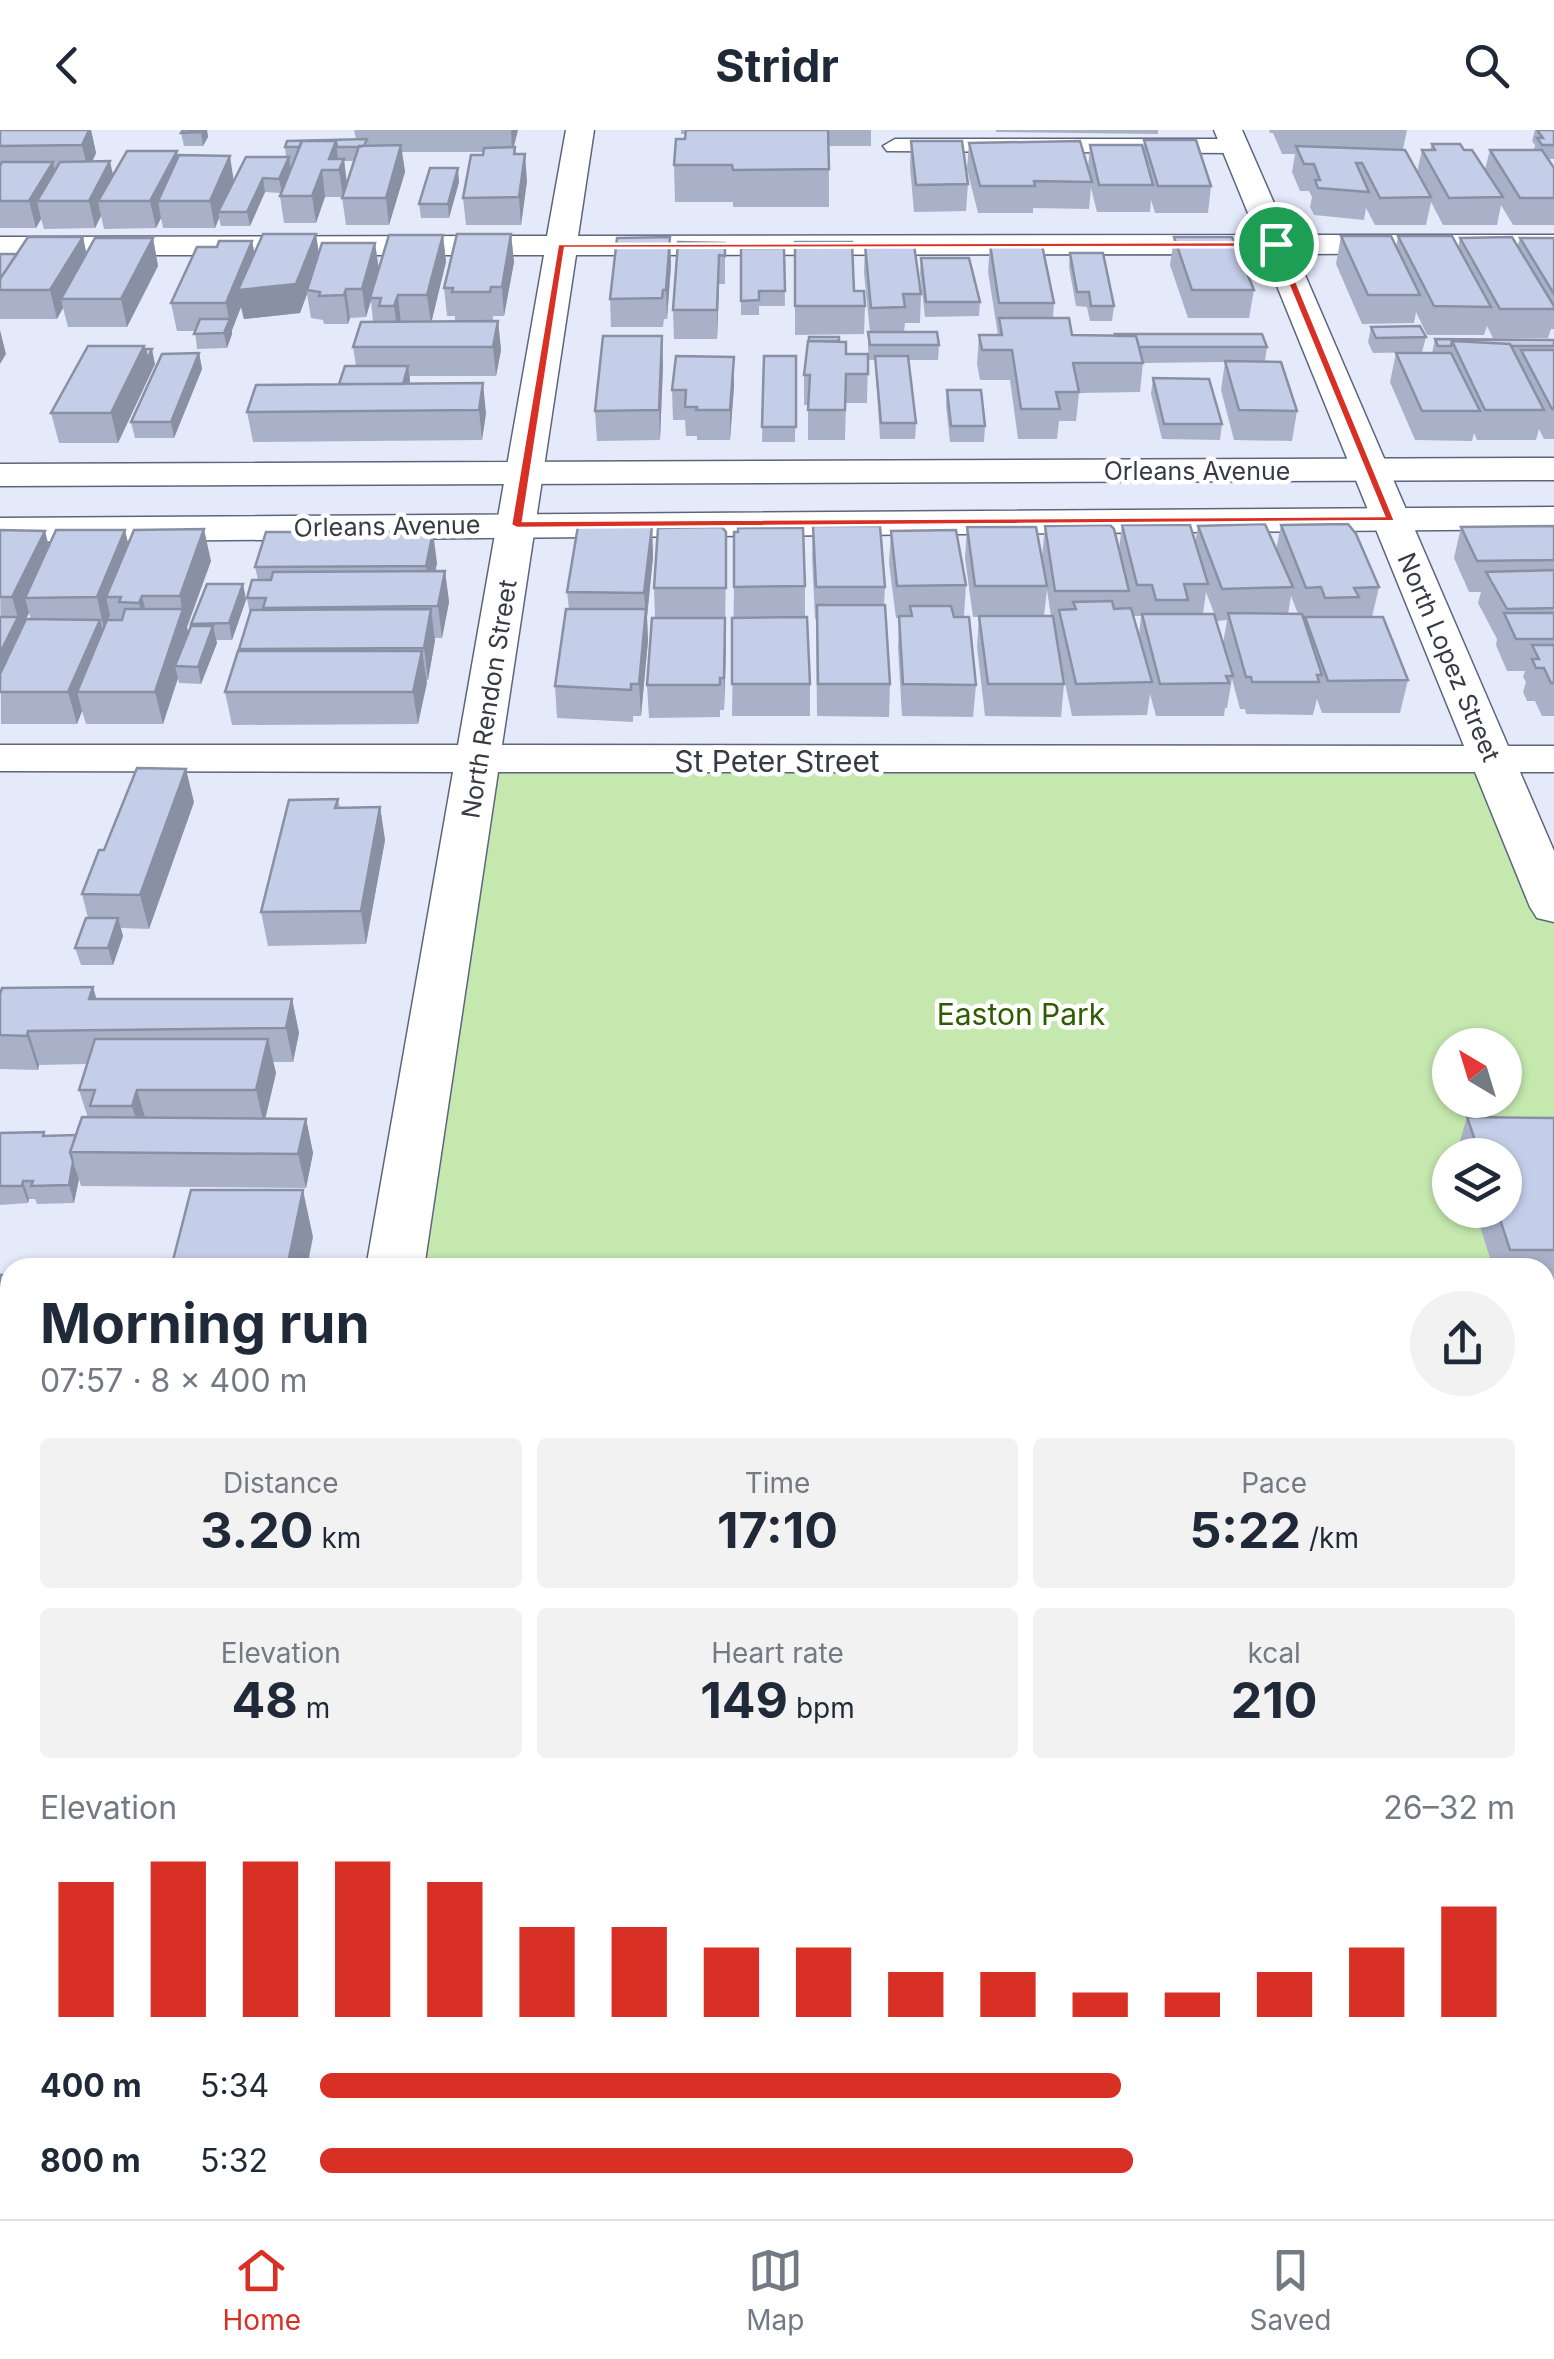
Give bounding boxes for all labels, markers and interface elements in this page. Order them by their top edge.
icon: back [40,38,95,93]
text: Stridr [715,38,839,93]
icon: search [1459,38,1514,93]
pin [1234,202,1319,287]
icon: arrive [1249,217,1304,272]
street label: Orleans Avenue [1104,456,1290,486]
street label: Orleans Avenue [293,509,481,543]
street label: North Lopez Street [1391,548,1507,766]
street label: North Rendon Street [455,577,523,821]
street label: St Peter Street [674,743,880,779]
park label: Easton Park [937,996,1106,1032]
north arrow [1432,1028,1522,1118]
map controls [1432,1028,1522,1228]
button: layers [1432,1138,1522,1228]
text: Morning run [40,1290,370,1356]
button: share [1410,1291,1515,1396]
text: 07:57 · 8 × 400 m [40,1361,308,1400]
text: Distance [223,1466,339,1500]
text: Time [745,1466,810,1500]
text: Pace [1241,1466,1307,1500]
text: 3.20 [200,1500,314,1560]
text: 17:10 [717,1500,838,1560]
text: 5:22 [1189,1500,1301,1560]
text: km [314,1521,361,1555]
text: /km [1301,1521,1359,1555]
text: Elevation [221,1636,341,1670]
text: Heart rate [711,1636,844,1670]
text: kcal [1247,1636,1301,1670]
text: 48 [231,1670,298,1730]
text: 149 [700,1670,788,1730]
text: 210 [1231,1670,1318,1730]
text: m [298,1691,330,1725]
text: bpm [788,1691,855,1725]
text: Elevation [40,1788,177,1827]
text: 26–32 m [1383,1788,1515,1827]
text: 400 m [40,2066,142,2105]
text: 5:34 [200,2066,269,2105]
text: 800 m [40,2141,141,2180]
text: 5:32 [200,2141,268,2180]
tab: Home [223,2243,301,2337]
tab: Map [746,2243,804,2337]
tab: Saved [1249,2243,1331,2337]

